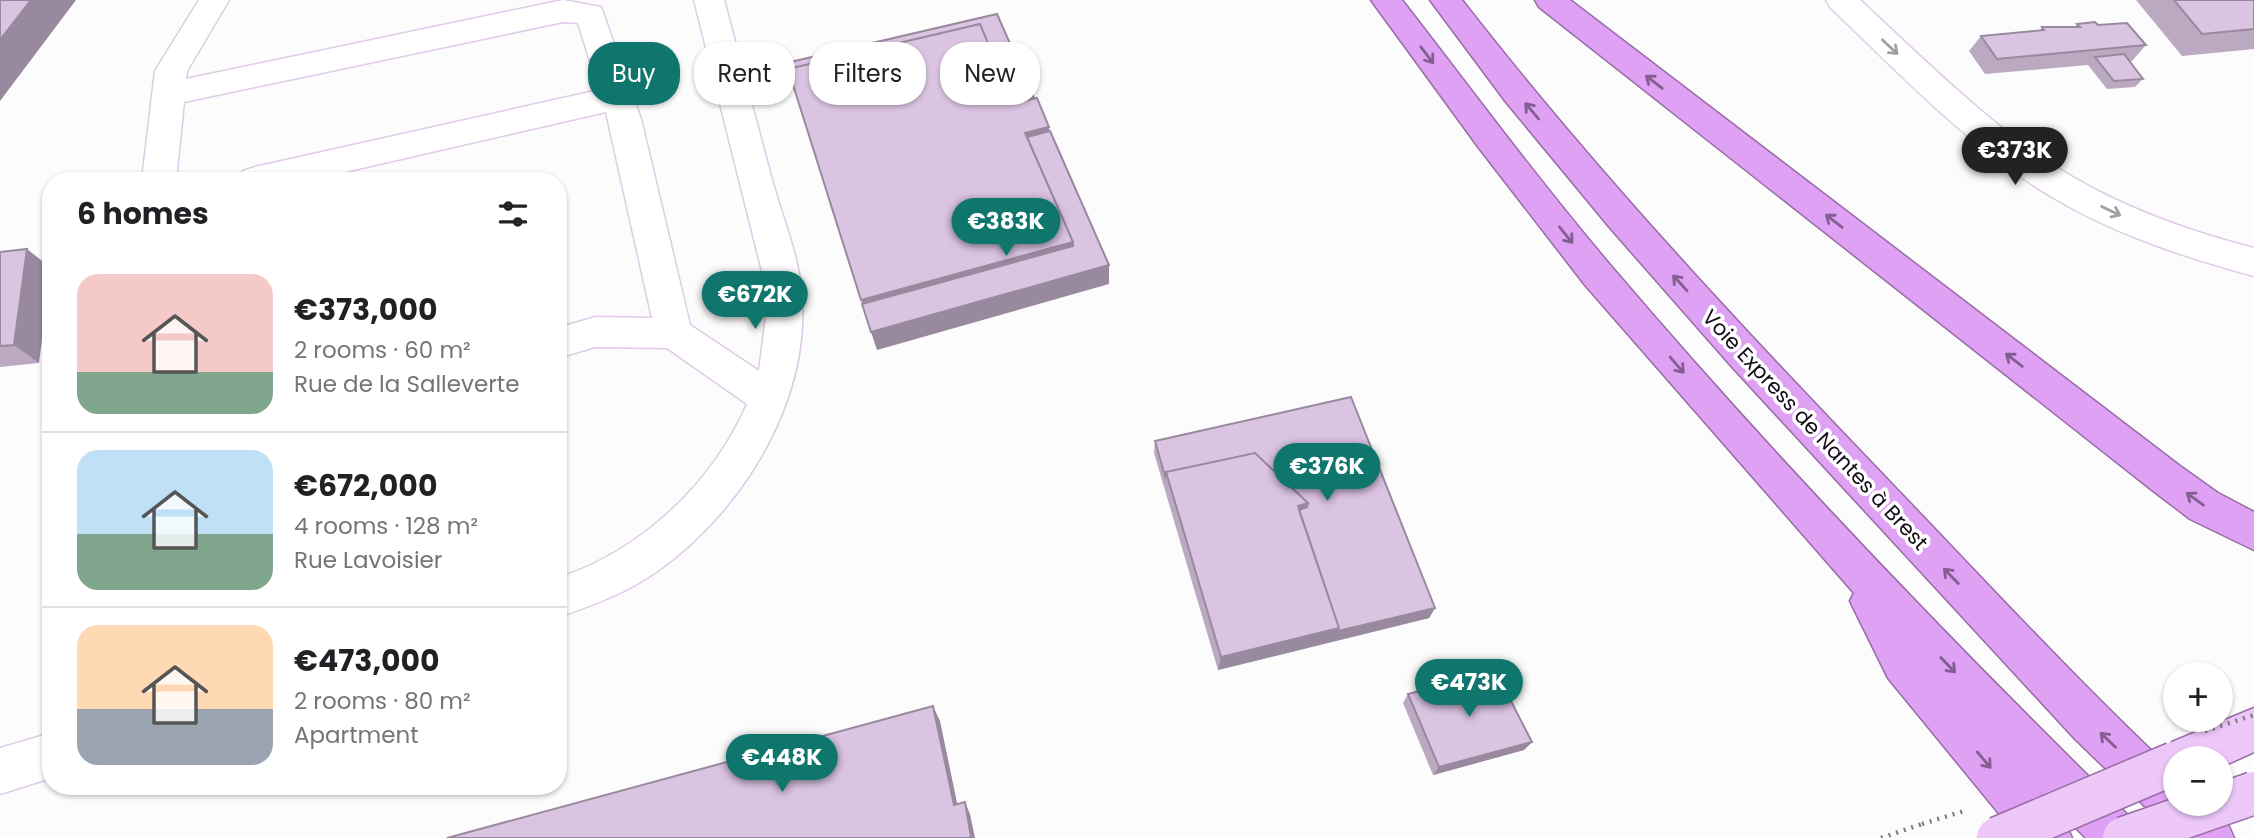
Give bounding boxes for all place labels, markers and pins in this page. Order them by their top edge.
pin: €373K [1966,128,2064,187]
pin: €383K [957,198,1055,258]
pin: €672K [706,272,804,331]
pin: €376K [1278,444,1376,503]
pin: €473K [1420,660,1518,719]
pin: €448K [733,734,831,794]

